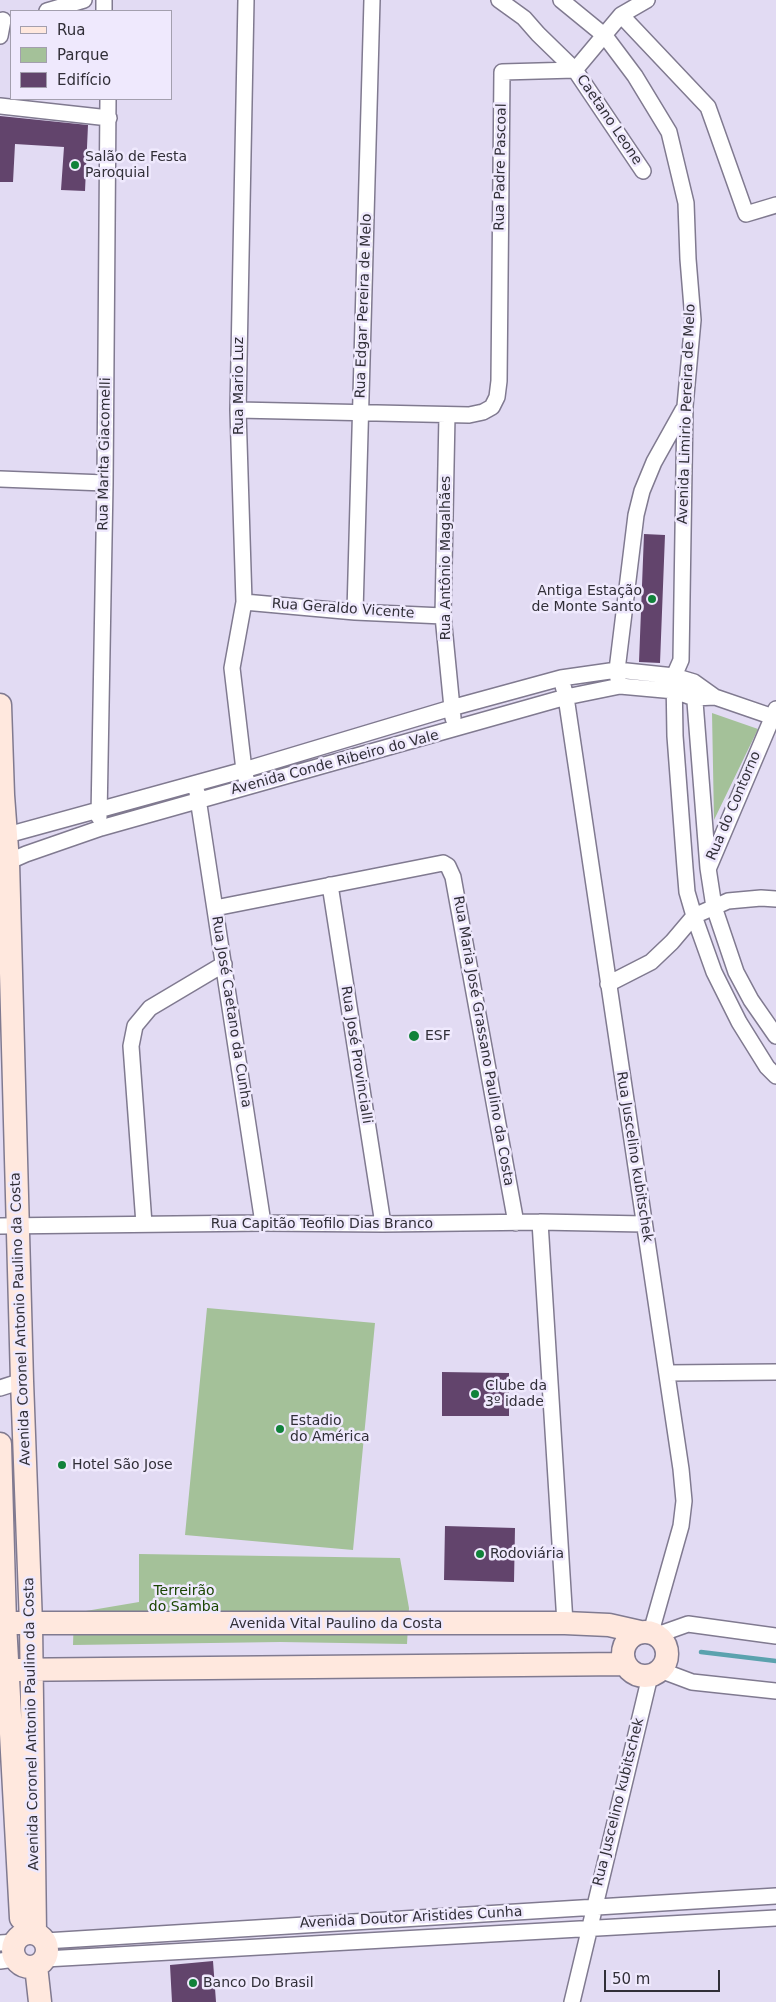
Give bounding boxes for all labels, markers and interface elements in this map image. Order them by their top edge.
legend [10,10,172,100]
text: Rua [57,21,85,39]
text: Parque [57,46,109,64]
text: Edifício [57,71,111,89]
street label: Caetano Leone [573,72,645,168]
street label: Rua Padre Pascoal [491,103,511,231]
place label: Salão de Festa Paroquial [85,149,187,182]
marker: Salão de Festa Paroquial [69,159,81,171]
street label: Rua Edgar Pereira de Melo [352,213,376,399]
street label: Avenida Limirio Pereira de Melo [675,303,699,525]
street label: Rua Mario Luz [231,337,247,435]
street label: Rua Marita Giacomelli [95,377,115,531]
street label: Rua Antônio Magalhães [438,476,454,640]
place label: Antiga Estação de Monte Santo [532,583,642,616]
marker: Antiga Estação de Monte Santo [646,593,658,605]
street label: Rua Geraldo Vicente [271,596,415,622]
street label: Avenida Conde Ribeiro do Vale [229,727,441,799]
street label: Rua do Contorno [703,749,765,863]
street label: Rua Maria José Grassano Paulino da Costa [449,895,517,1187]
street label: Rua José Caetano da Cunha [208,915,254,1109]
street label: Rua José Provincialli [337,985,375,1125]
place label: ESF [425,1028,451,1044]
marker: ESF [407,1029,421,1043]
street label: Rua Juscelino kubitschek [612,1070,656,1244]
street label: Avenida Coronel Antonio Paulino da Costa [7,1172,35,1466]
street label: Rua Capitão Teofilo Dias Branco [211,1216,433,1232]
place label: Clube da 3º idade [485,1378,547,1410]
marker: Clube da 3º idade [469,1388,481,1400]
place label: Estadio do América [290,1413,370,1445]
marker: Estadio do América [274,1423,286,1435]
place label: Hotel São Jose [72,1457,173,1473]
marker: Hotel São Jose [56,1459,68,1471]
place label: Rodoviária [490,1546,564,1562]
marker: Rodoviária [474,1548,486,1560]
street label: Avenida Coronel Antonio Paulino da Costa [21,1577,43,1871]
park label: Terreirão do Samba [149,1583,219,1615]
street label: Avenida Vital Paulino da Costa [230,1616,442,1632]
street label: Rua Juscelino kubitschek [590,1716,648,1888]
street label: Avenida Doutor Aristides Cunha [299,1904,523,1932]
scale bar [606,1960,722,1992]
text: 50 m [612,1970,650,1988]
place label: Banco Do Brasil [203,1975,314,1991]
marker: Banco Do Brasil [187,1977,199,1989]

